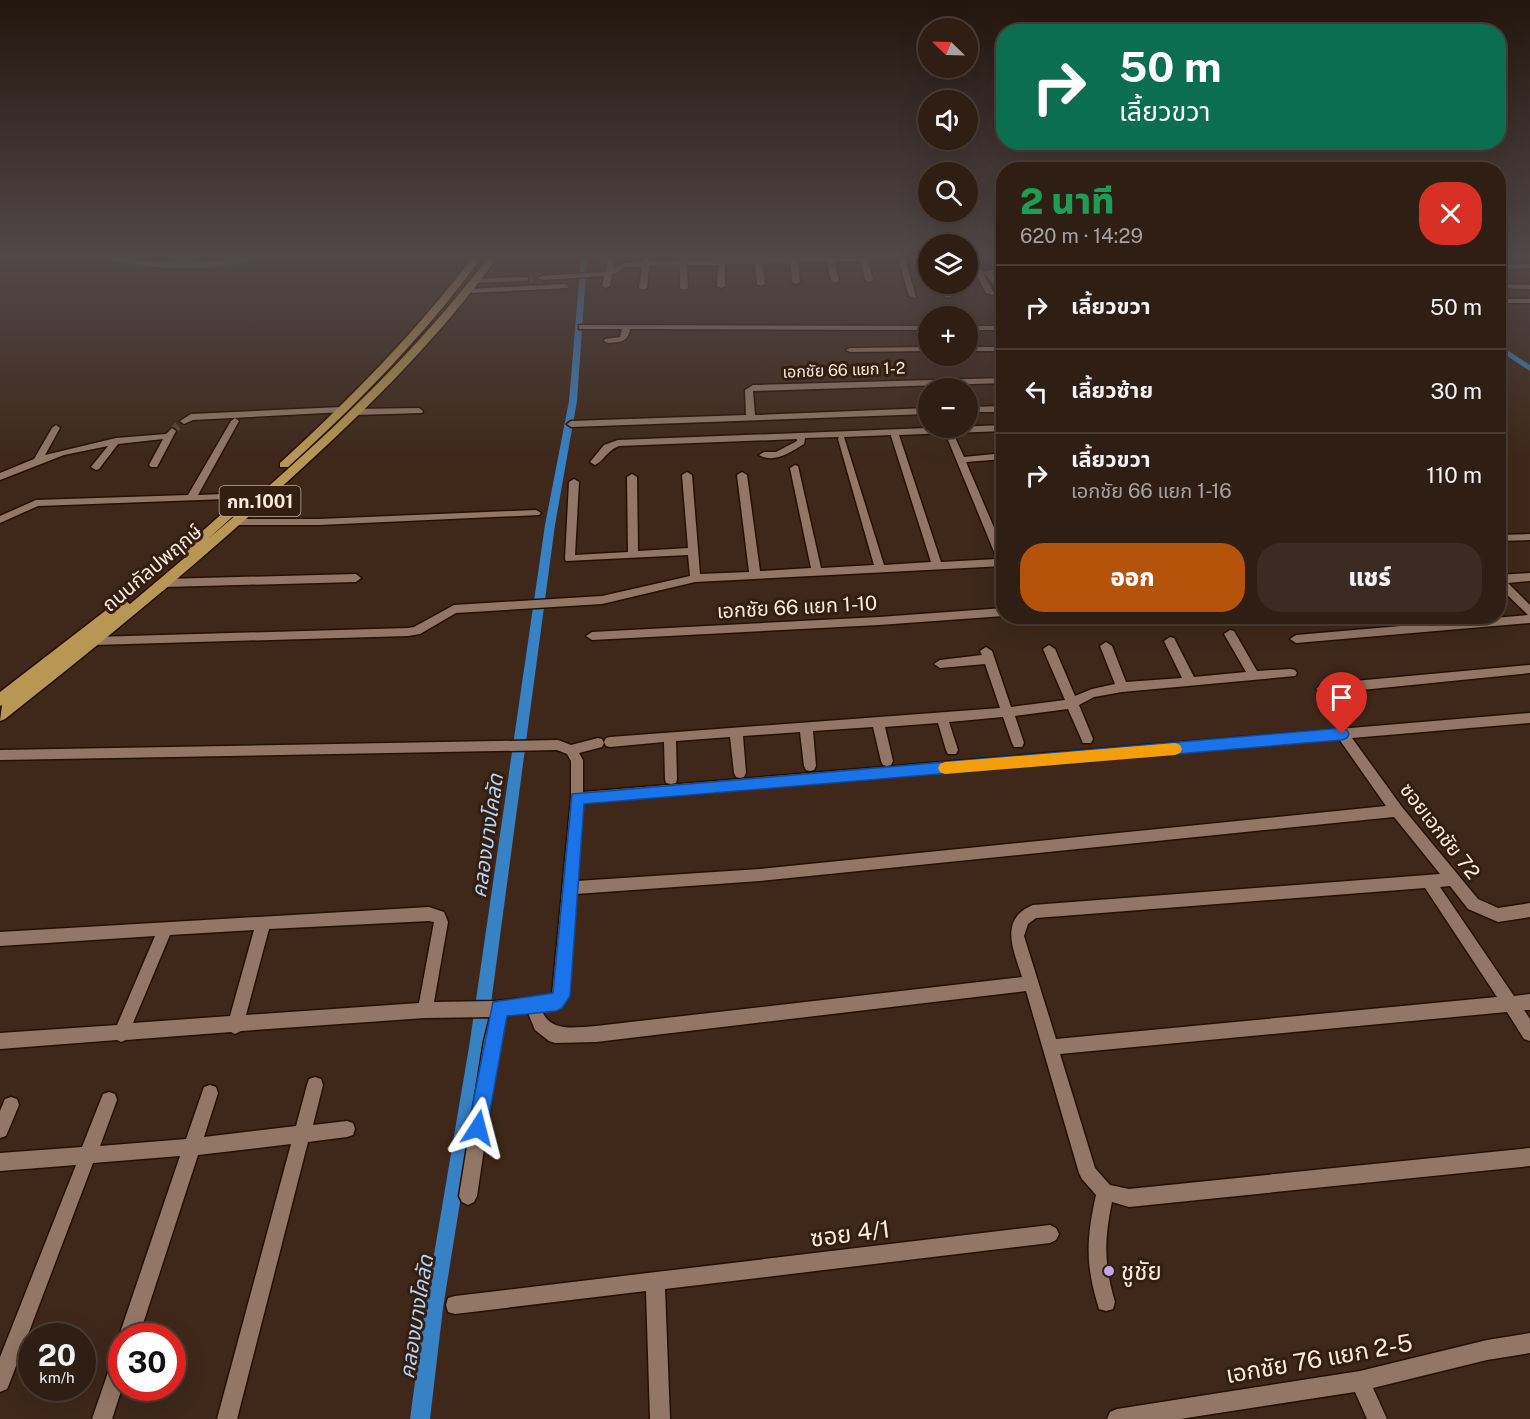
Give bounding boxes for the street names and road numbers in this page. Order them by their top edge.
street label: เอกชัย 66 แยก 1-2 [782,358,906,382]
road number: กท.1001 [220,486,300,516]
street label: ถนนกัลปพฤกษ์ [97,519,207,617]
street label: เอกชัย 66 แยก 1-10 [716,591,878,623]
street label: ซอยเอกชัย 72 [1395,778,1485,884]
street label: ซอย 4/1 [808,1214,892,1252]
street label: เอกชัย 76 แยก 2-5 [1223,1328,1415,1388]

